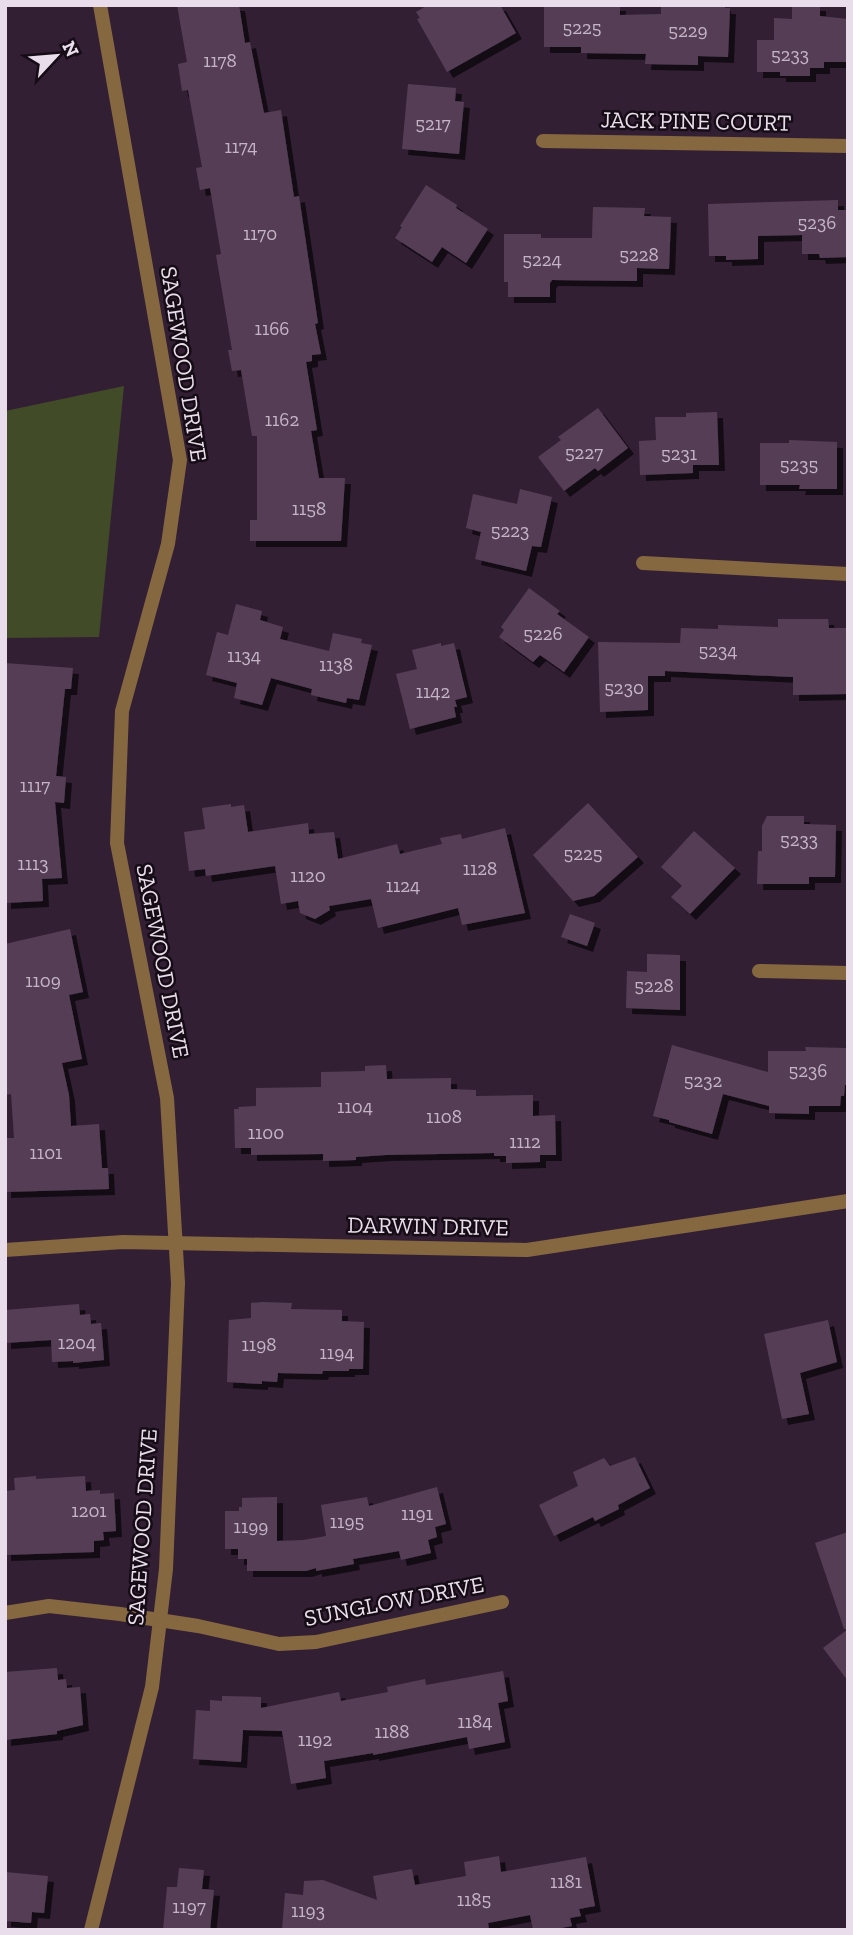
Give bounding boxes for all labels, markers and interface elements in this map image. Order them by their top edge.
house number: 5225 [562,16,602,39]
house number: 5229 [668,19,708,42]
north arrow [21,21,91,91]
text: N [57,37,84,60]
house number: 5233 [771,43,809,66]
house number: 1178 [203,49,237,72]
street label: JACK PINE COURT [600,105,792,137]
house number: 5217 [415,112,451,135]
house number: 1174 [224,135,258,158]
house number: 5236 [798,211,836,234]
house number: 1170 [243,222,277,245]
house number: 5228 [619,243,659,266]
house number: 5224 [522,248,562,271]
street label: SAGEWOOD DRIVE [155,264,213,464]
house number: 1166 [255,317,289,340]
house number: 1162 [265,408,299,431]
house number: 5227 [565,441,603,464]
house number: 5231 [661,442,697,465]
house number: 5235 [780,453,818,476]
house number: 1158 [292,497,326,520]
house number: 5223 [491,519,529,542]
house number: 5226 [523,622,563,645]
house number: 5234 [698,639,738,662]
house number: 1134 [227,644,261,667]
house number: 1138 [319,653,353,676]
house number: 5230 [604,676,644,699]
house number: 1142 [416,680,450,703]
house number: 1117 [20,774,50,797]
house number: 5233 [780,828,818,851]
house number: 5225 [563,842,603,865]
house number: 1113 [17,852,49,875]
house number: 1128 [463,857,497,880]
street label: SAGEWOOD DRIVE [130,862,196,1060]
house number: 1120 [290,864,326,887]
house number: 1124 [386,874,420,897]
house number: 1109 [25,969,61,992]
house number: 5228 [634,974,674,997]
house number: 5236 [789,1059,827,1082]
house number: 5232 [684,1069,722,1092]
house number: 1104 [337,1095,373,1118]
house number: 1108 [426,1105,462,1128]
house number: 1100 [248,1121,284,1144]
house number: 1112 [509,1130,541,1153]
house number: 1101 [30,1141,62,1164]
street label: DARWIN DRIVE [347,1211,509,1241]
house number: 1204 [58,1331,96,1354]
house number: 1198 [242,1333,276,1356]
house number: 1194 [320,1341,354,1364]
street label: SAGEWOOD DRIVE [121,1428,163,1626]
house number: 1201 [71,1499,107,1522]
house number: 1191 [401,1502,433,1525]
house number: 1195 [330,1510,364,1533]
house number: 1199 [234,1515,268,1538]
street label: SUNGLOW DRIVE [302,1570,486,1632]
house number: 1184 [457,1710,493,1733]
house number: 1188 [374,1720,410,1743]
house number: 1192 [298,1728,332,1751]
house number: 1181 [550,1870,582,1893]
house number: 1185 [457,1888,491,1911]
house number: 1197 [172,1895,206,1918]
house number: 1193 [291,1899,325,1922]

